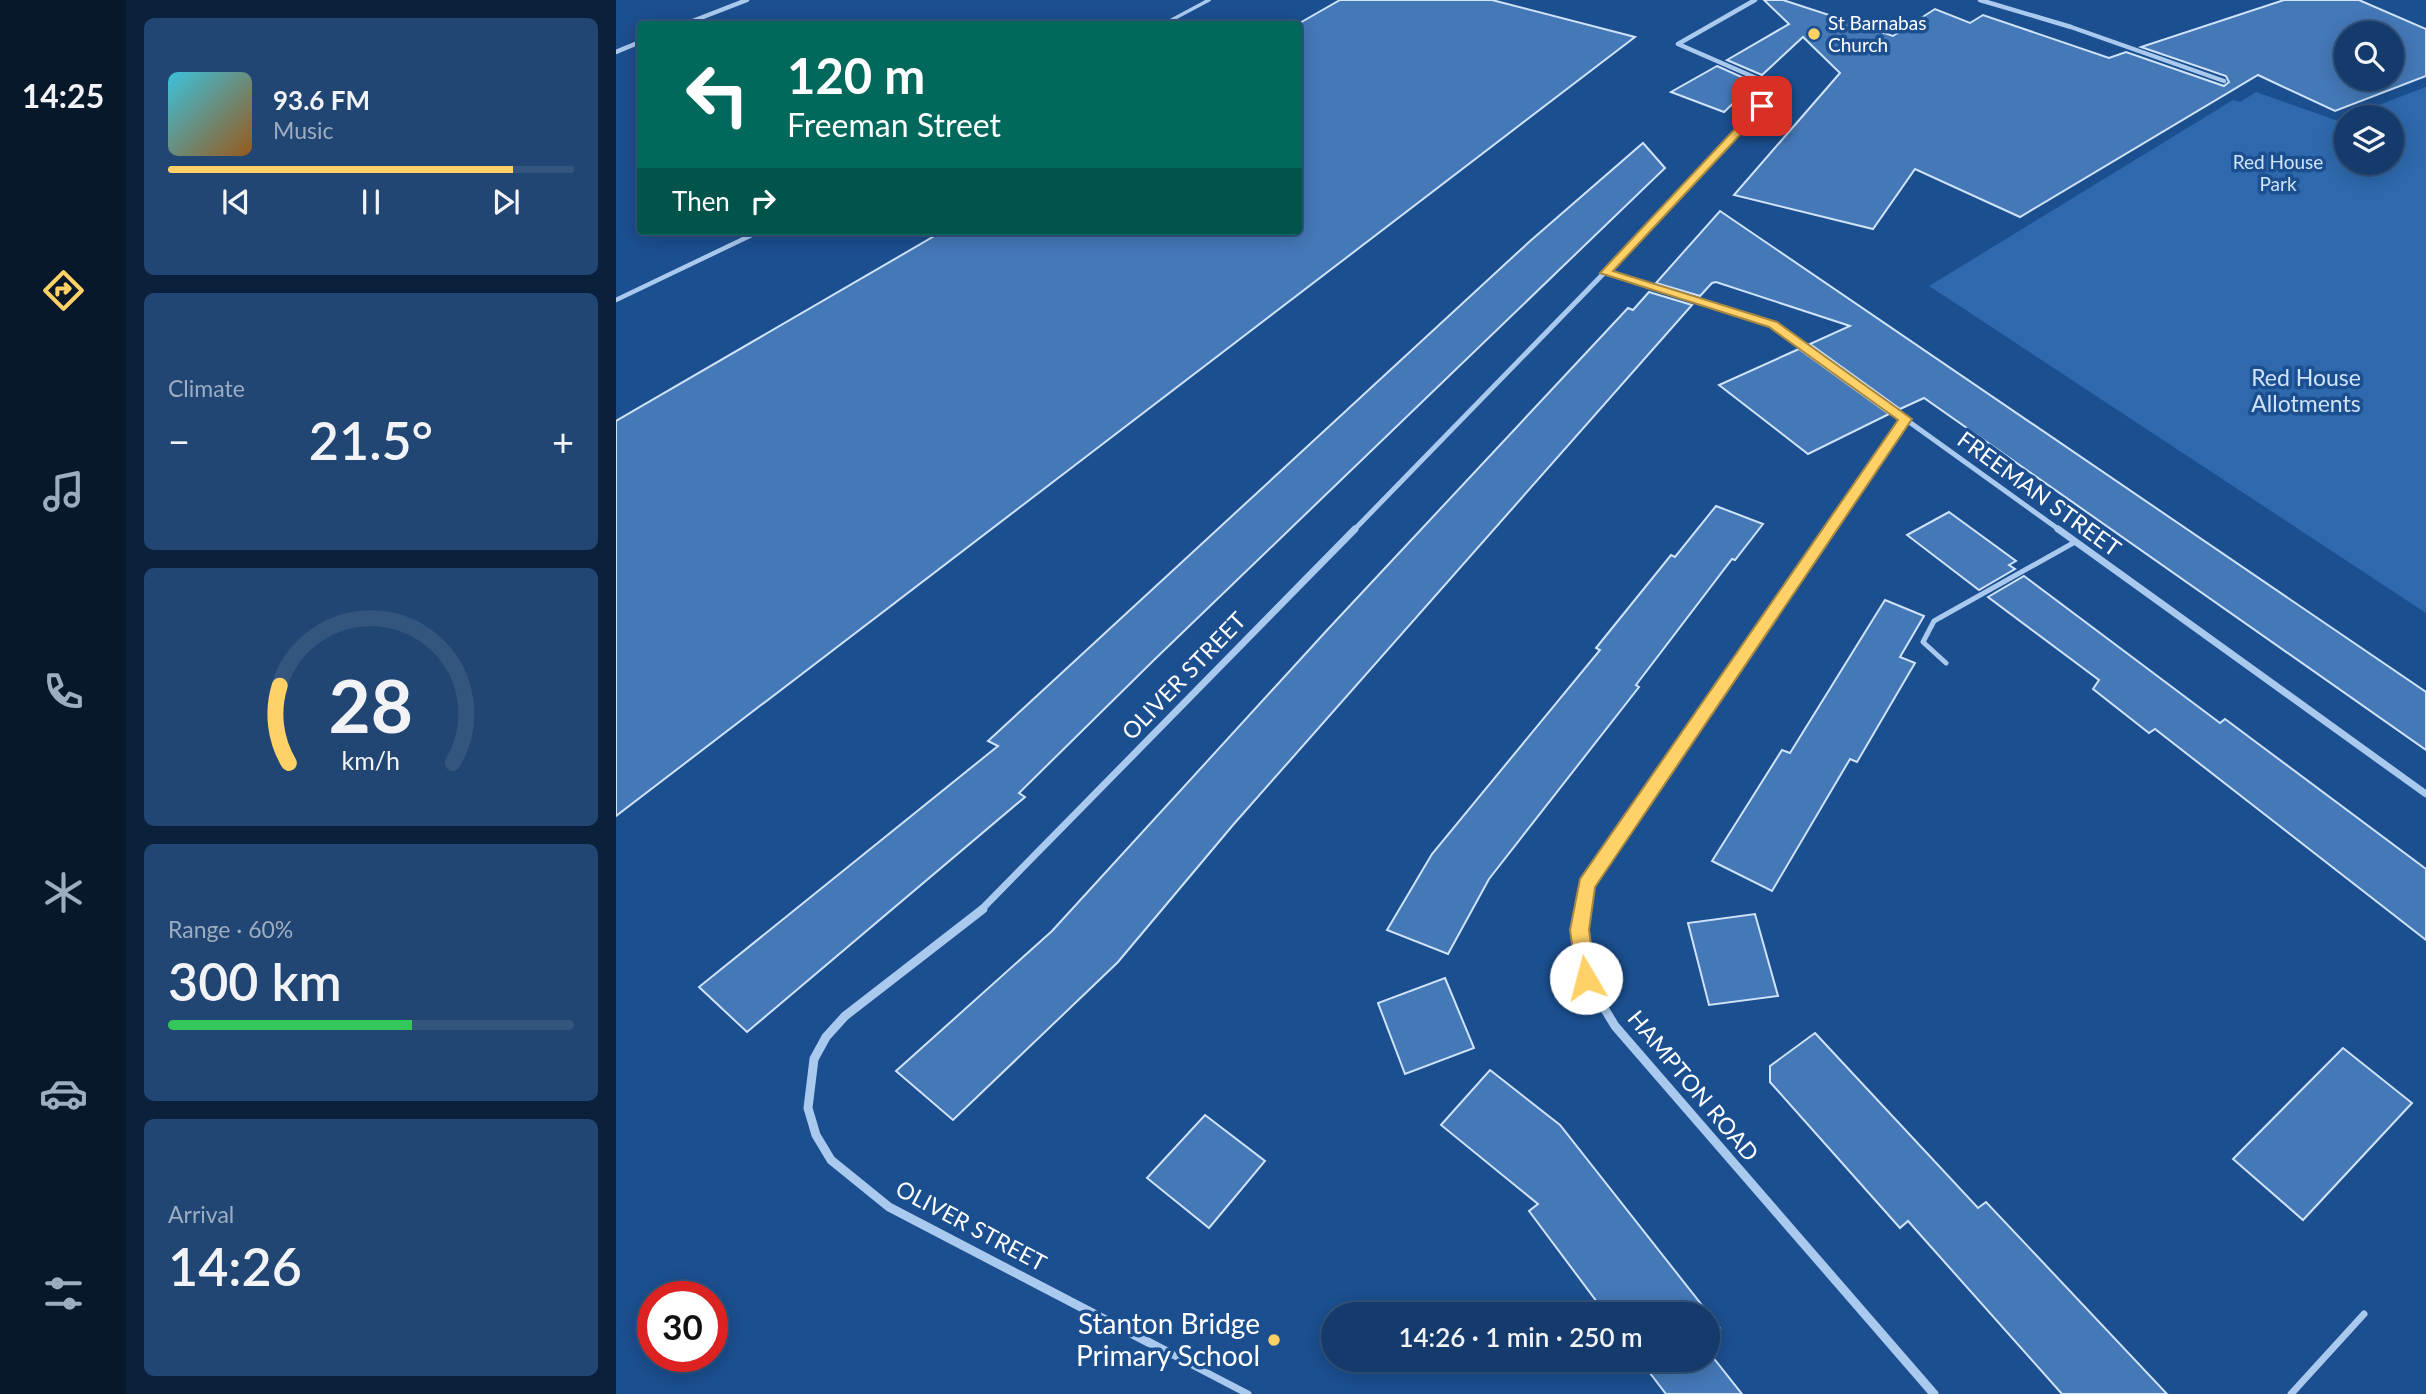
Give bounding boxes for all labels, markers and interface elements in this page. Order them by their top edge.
place label: St Barnabas Church [1828,11,1926,56]
map controls [2334,21,2404,175]
button: search [2334,21,2404,91]
marker: St Barnabas Church [1806,26,1822,42]
text: 120 m [787,46,925,104]
icon: left [672,49,763,140]
text: 14:25 [22,76,104,115]
pin [1732,76,1792,136]
text: 93.6 FM [273,84,370,116]
icon: arrive [1743,87,1781,125]
text: Freeman Street [787,105,1001,144]
button: layers [2334,105,2404,175]
text: Music [273,116,333,144]
park label: Red House Park [2233,150,2323,195]
icon: right [744,182,782,220]
icon: previous [217,183,255,221]
icon: pause [352,183,390,221]
icon: next [487,183,525,221]
text: Then [672,185,730,217]
icon: directions [39,266,88,315]
park label: Red House Allotments [2251,363,2361,417]
text: Climate [168,374,245,402]
text: 21.5° [309,409,433,471]
text: − [168,418,190,464]
text: + [552,418,574,464]
street label: FREEMAN STREET [1952,425,2127,562]
icon: music [39,467,88,516]
street label: OLIVER STREET [1115,605,1251,745]
text: 28 [329,661,413,749]
icon: phone [39,667,88,716]
text: km/h [342,745,400,775]
icon: climate [39,868,88,917]
text: Range · 60% [168,915,293,943]
position arrow [1549,941,1623,1015]
text: 300 km [168,950,342,1012]
street label: HAMPTON ROAD [1623,1004,1765,1166]
icon: car [39,1069,88,1118]
street label: OLIVER STREET [891,1174,1052,1277]
text: Arrival [168,1200,234,1228]
text: 14:26 [168,1235,302,1297]
icon: filters [39,1269,88,1318]
speed limit sign: 30 [637,1281,728,1372]
place label: Stanton Bridge Primary School [1076,1306,1260,1372]
text: 14:26 · 1 min · 250 m [1398,1321,1643,1353]
marker: Stanton Bridge Primary School [1266,1332,1282,1348]

